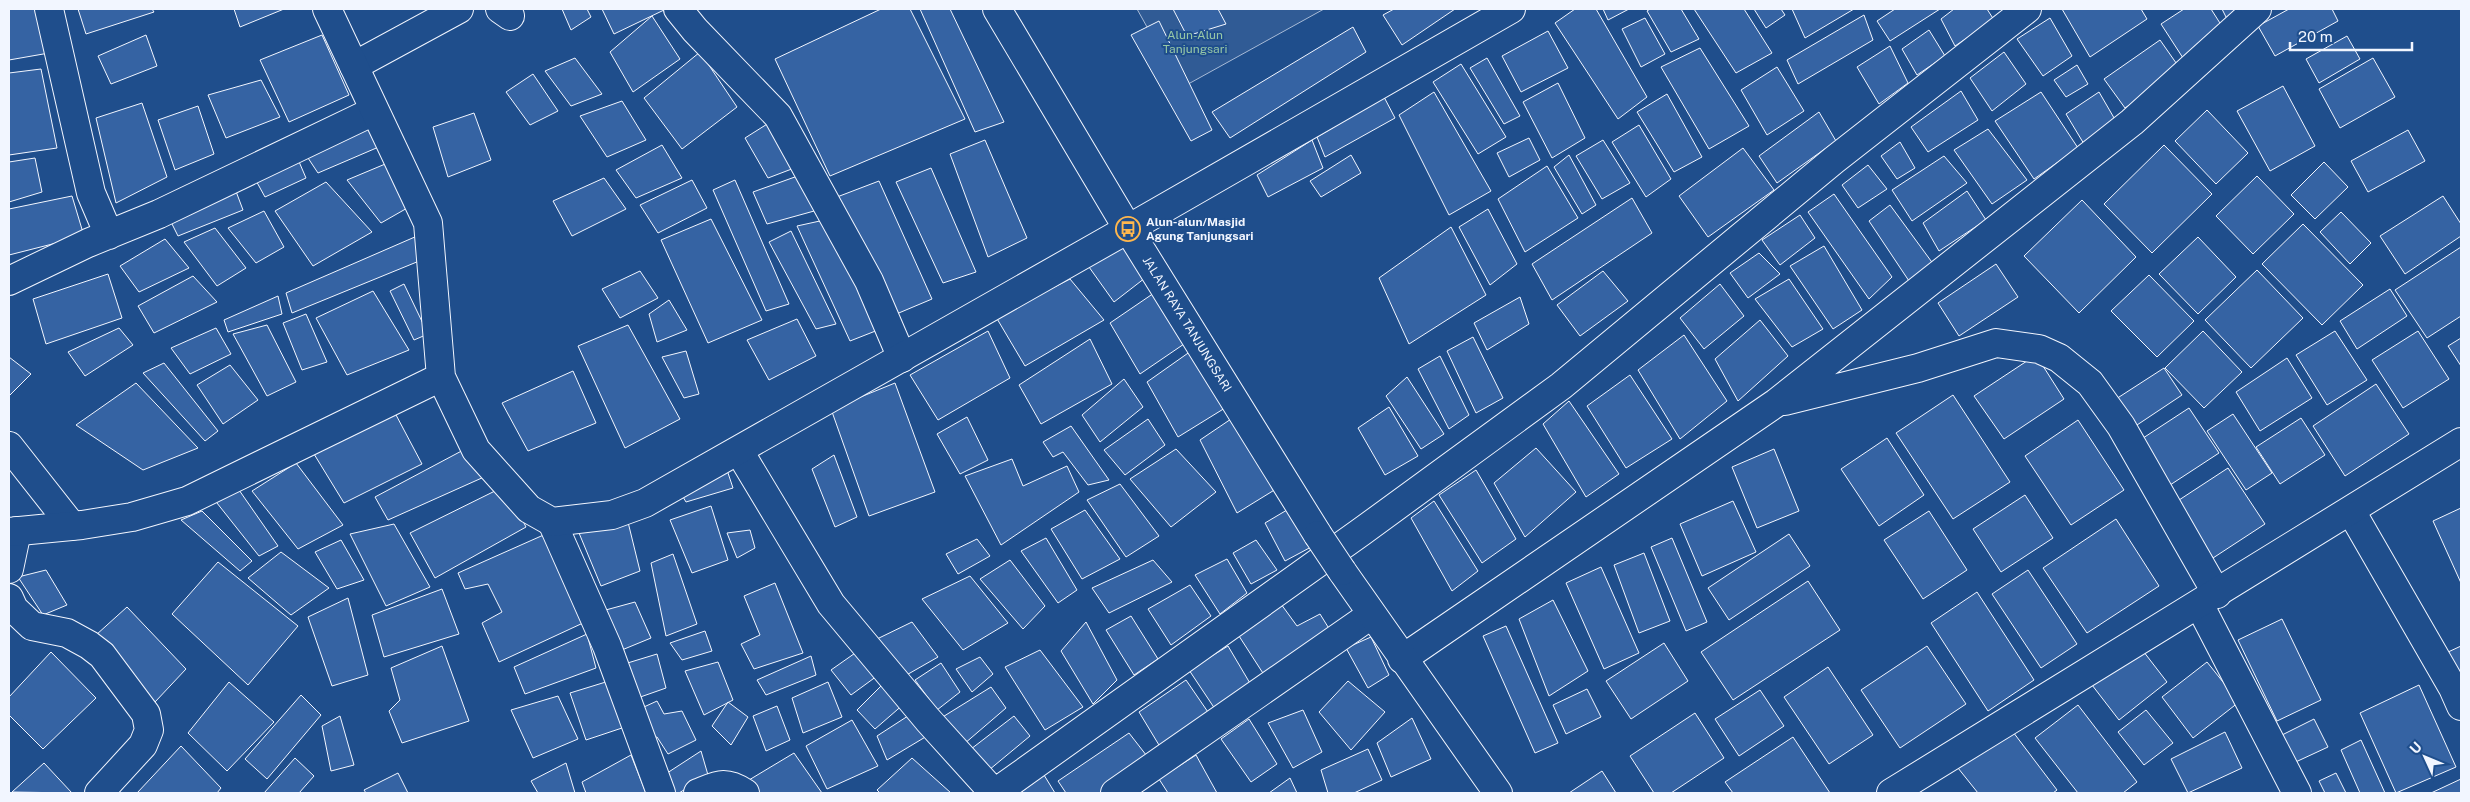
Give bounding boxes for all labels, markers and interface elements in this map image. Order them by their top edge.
scale bar [2290,20,2412,52]
park label: Alun-Alun Tanjungsari [1163,28,1227,56]
text: 20 m [2298,28,2333,45]
place label: Alun-alun/Masjid Agung Tanjungsari [1146,215,1254,243]
bus stop icon: Alun-alun/Masjid Agung Tanjungsari [1115,216,1141,242]
street label: JALAN RAYA TANJUNGSARI [1140,254,1234,394]
north arrow [2400,732,2450,782]
text: U [2406,739,2425,757]

